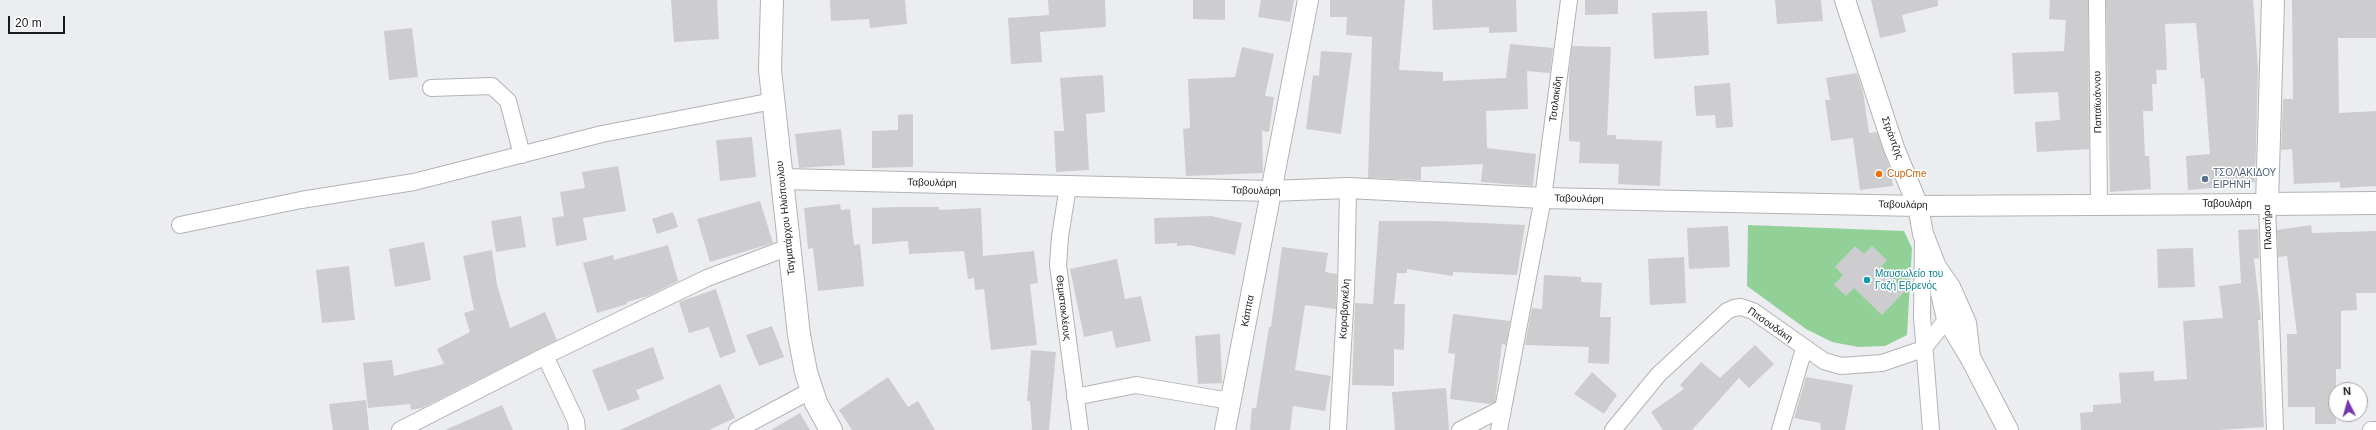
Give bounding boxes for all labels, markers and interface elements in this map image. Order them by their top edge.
scale bar [10,8,67,34]
text: 20 m [15,16,42,30]
street label: Παπαϊωάννου [2091,71,2105,133]
street label: Τσαλακίδη [1547,75,1565,123]
street label: Στράντζης [1879,115,1905,161]
street label: Ταγματάρχου Ηλιόπουλου [774,160,798,276]
place label: ΤΣΟΛΑΚΙΔΟΥ ΕΙΡΗΝΗ [2213,167,2276,190]
place label: CupCme [1887,168,1926,180]
marker: CupCme [1874,169,1884,179]
marker: ΤΣΟΛΑΚΙΔΟΥ ΕΙΡΗΝΗ [2200,174,2210,184]
street label: Ταβουλάρη [907,177,957,189]
street label: Ταβουλάρη [1231,185,1281,197]
street label: Ταβουλάρη [1554,193,1604,205]
street label: Ταβουλάρη [2202,198,2252,210]
street label: Ταβουλάρη [1878,199,1928,211]
street label: Πλαστήρα [2261,204,2275,250]
place label: Μαυσωλείο του Γαζή Εβρενός [1875,268,1943,292]
street label: Θεμιστοκλέους [1053,274,1073,342]
marker: Μαυσωλείο του Γαζή Εβρενός [1862,275,1872,285]
street label: Καραβαγκέλη [1337,279,1353,339]
street label: Κάππα [1239,294,1257,328]
street label: Πιτσουδάκη [1745,305,1795,345]
north arrow [2328,382,2368,422]
text: N [2343,385,2352,397]

